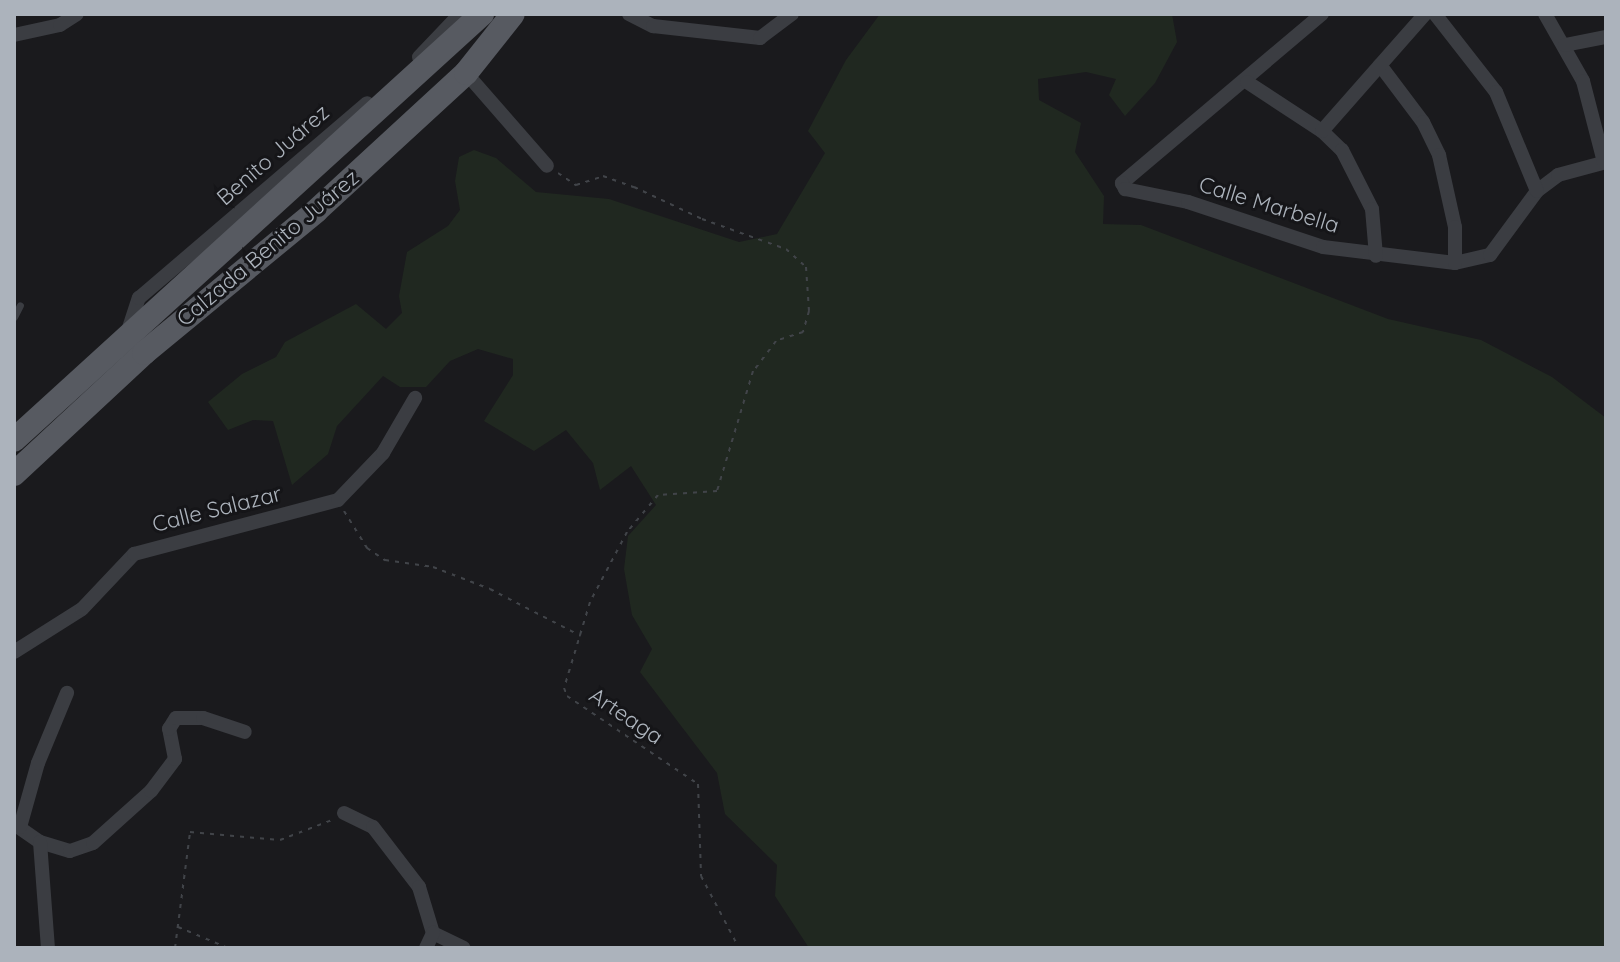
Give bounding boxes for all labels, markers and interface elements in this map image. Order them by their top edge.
street label: Benito Juárez [211,99,335,211]
street label: Calzada Benito Juárez [172,164,364,332]
street label: Calle Marbella [1196,171,1342,239]
street label: Calle Salazar [150,480,284,538]
street label: Arteaga [584,682,668,750]

